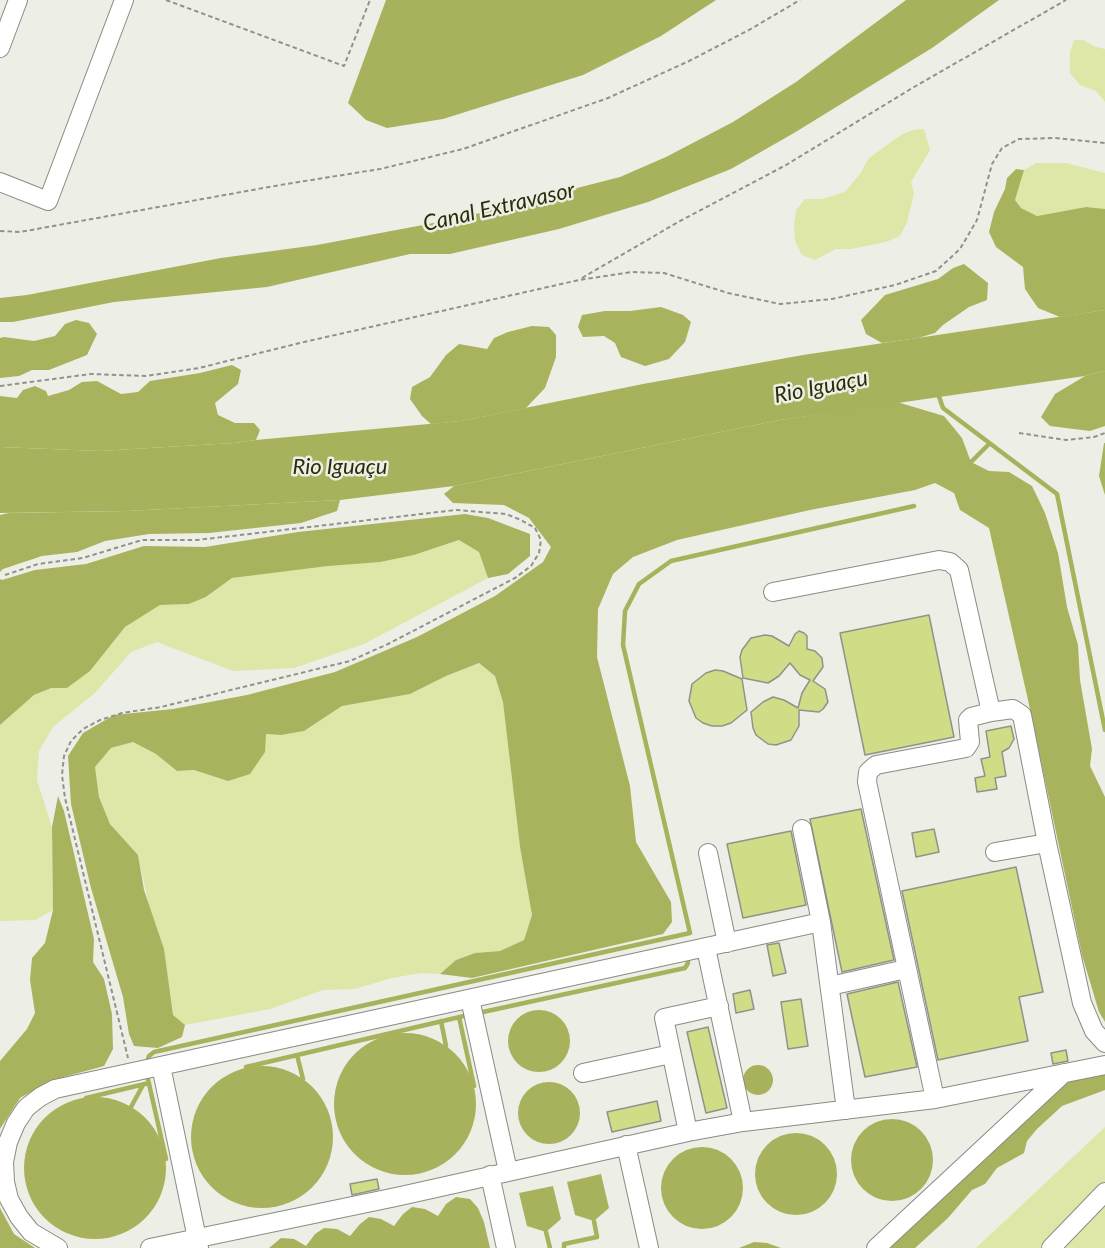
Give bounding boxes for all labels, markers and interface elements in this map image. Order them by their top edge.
water label: Canal Extravasor [421,177,577,237]
water label: Rio Iguaçu [772,365,870,409]
water label: Rio Iguaçu [293,454,387,480]

